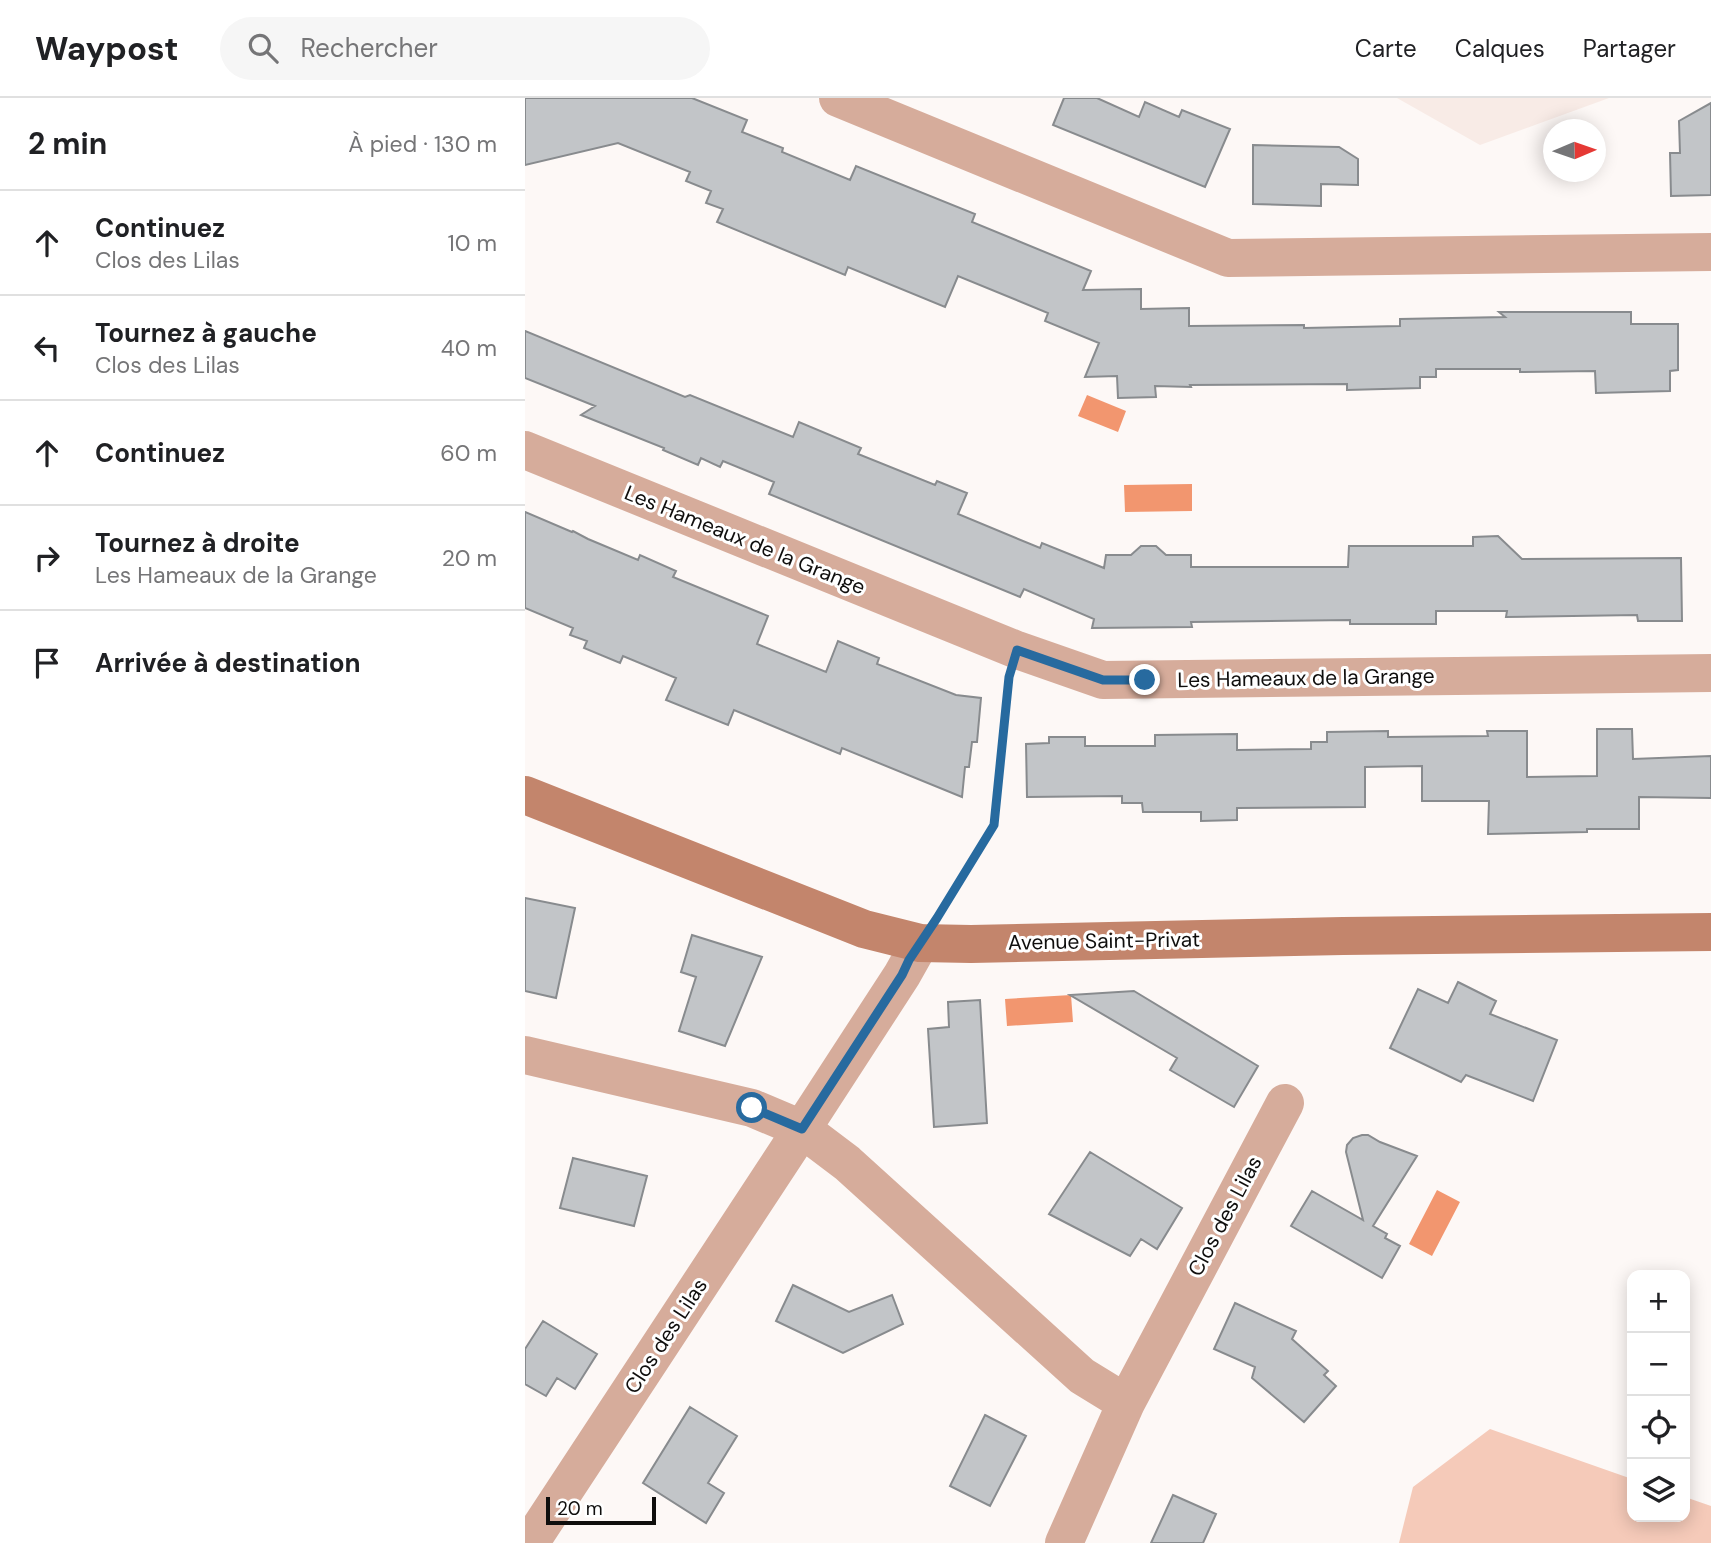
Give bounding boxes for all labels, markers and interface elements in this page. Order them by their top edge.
search box [220,17,710,80]
text: Waypost [35,27,178,70]
icon: search [244,29,282,67]
text: Rechercher [300,31,438,65]
text: Carte [1355,33,1417,64]
text: Calques [1455,33,1545,64]
text: Partager [1583,33,1676,64]
north arrow [1543,119,1606,182]
text: 2 min [28,124,107,163]
text: À pied · 130 m [348,129,497,159]
text: Continuez [95,211,225,245]
icon: ahead [28,224,66,262]
text: 10 m [447,228,497,258]
text: Clos des Lilas [95,245,240,275]
text: Tournez à gauche [95,316,317,350]
icon: left [28,329,66,367]
text: 40 m [441,333,497,363]
text: Clos des Lilas [95,350,240,380]
icon: ahead [28,434,66,472]
text: Continuez [95,436,225,470]
text: 60 m [440,438,497,468]
street label: Les Hameaux de la Grange [620,479,870,601]
text: Tournez à droite [95,526,300,560]
icon: right [28,539,66,577]
text: 20 m [442,543,497,573]
text: Les Hameaux de la Grange [95,560,377,590]
icon: arrive [28,644,66,682]
text: Arrivée à destination [95,646,361,680]
street label: Les Hameaux de la Grange [1177,662,1435,694]
route end [1129,664,1160,695]
street label: Avenue Saint-Privat [1008,925,1200,957]
route start [736,1092,767,1123]
street label: Clos des Lilas [1182,1151,1268,1281]
map controls [1627,1270,1690,1522]
button: + [1627,1270,1690,1333]
street label: Clos des Lilas [618,1273,714,1399]
button: − [1627,1333,1690,1396]
button: locate [1627,1396,1690,1459]
button: layers [1627,1459,1690,1522]
scale bar [546,1494,656,1526]
text: 20 m [557,1496,603,1521]

